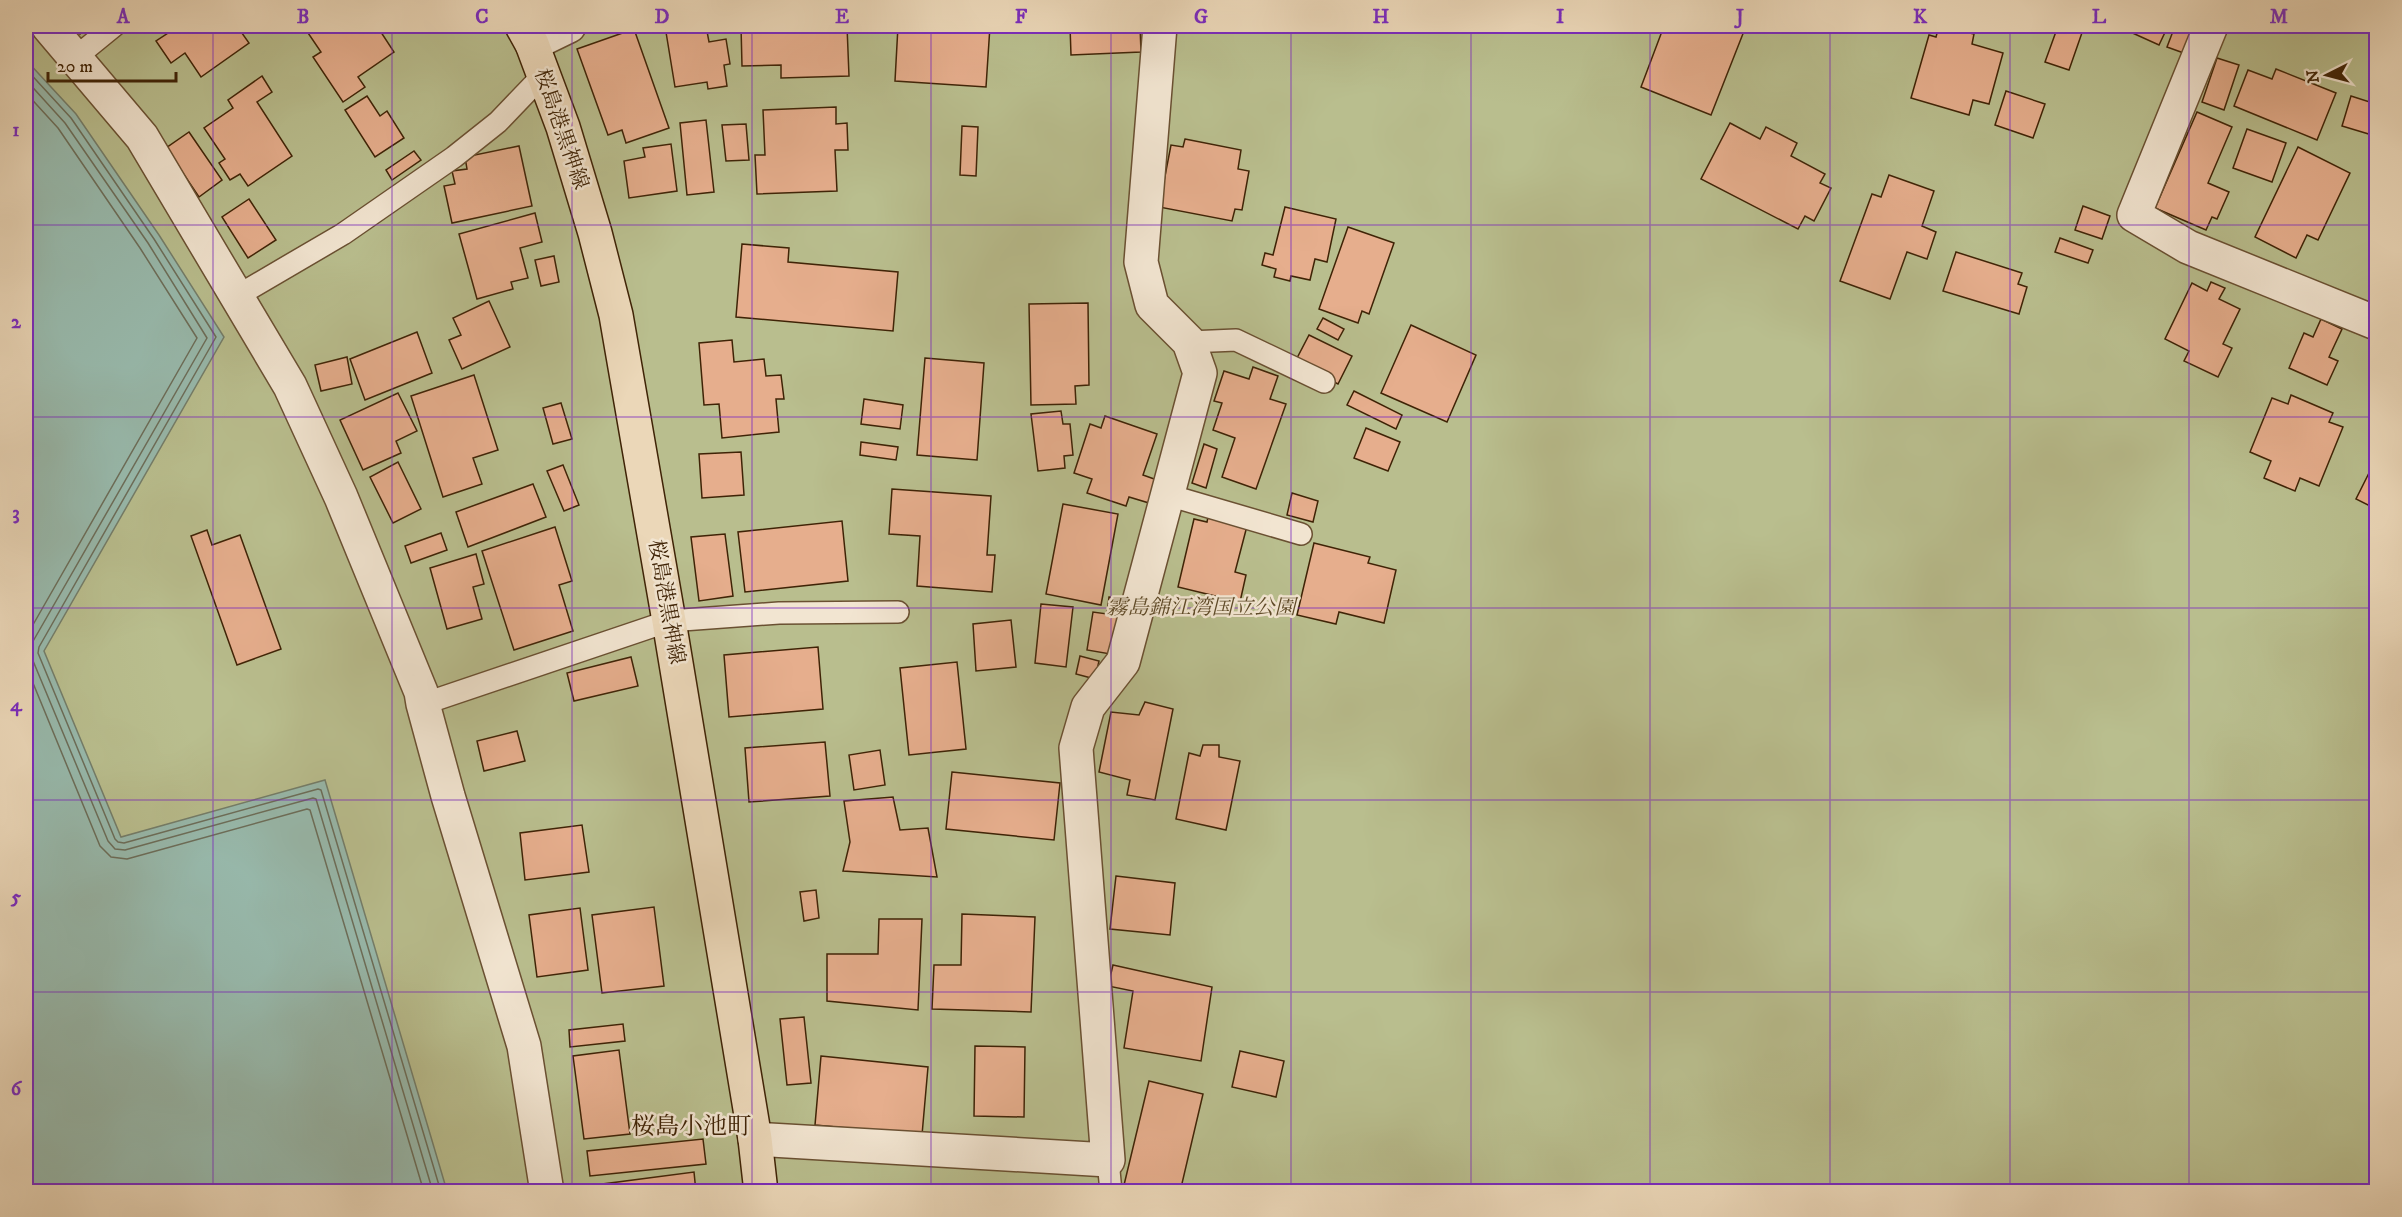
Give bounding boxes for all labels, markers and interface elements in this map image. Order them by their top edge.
text: A [116,5,131,30]
text: B [297,5,309,30]
text: C [475,5,489,30]
text: D [655,5,670,30]
text: E [835,5,849,30]
text: F [1015,5,1028,30]
text: G [1194,5,1208,30]
text: H [1373,5,1390,30]
text: I [1556,5,1564,30]
text: J [1734,5,1744,30]
text: K [1913,5,1928,30]
text: L [2092,5,2107,30]
text: M [2270,5,2288,30]
scale bar [48,45,176,83]
north arrow [2297,45,2357,105]
text: 20 m [57,56,93,78]
street label: 桜島港黒神線 [528,65,594,193]
text: N [2302,69,2324,84]
text: 1 [12,118,20,143]
text: 2 [11,310,22,335]
text: 3 [12,501,20,526]
street label: 桜島港黒神線 [642,538,690,666]
park label: 霧島錦江湾国立公園 [1107,595,1298,621]
text: 4 [10,693,23,718]
text: 5 [10,885,21,910]
text: 6 [11,1077,23,1102]
district label: 桜島小池町 [631,1112,751,1142]

